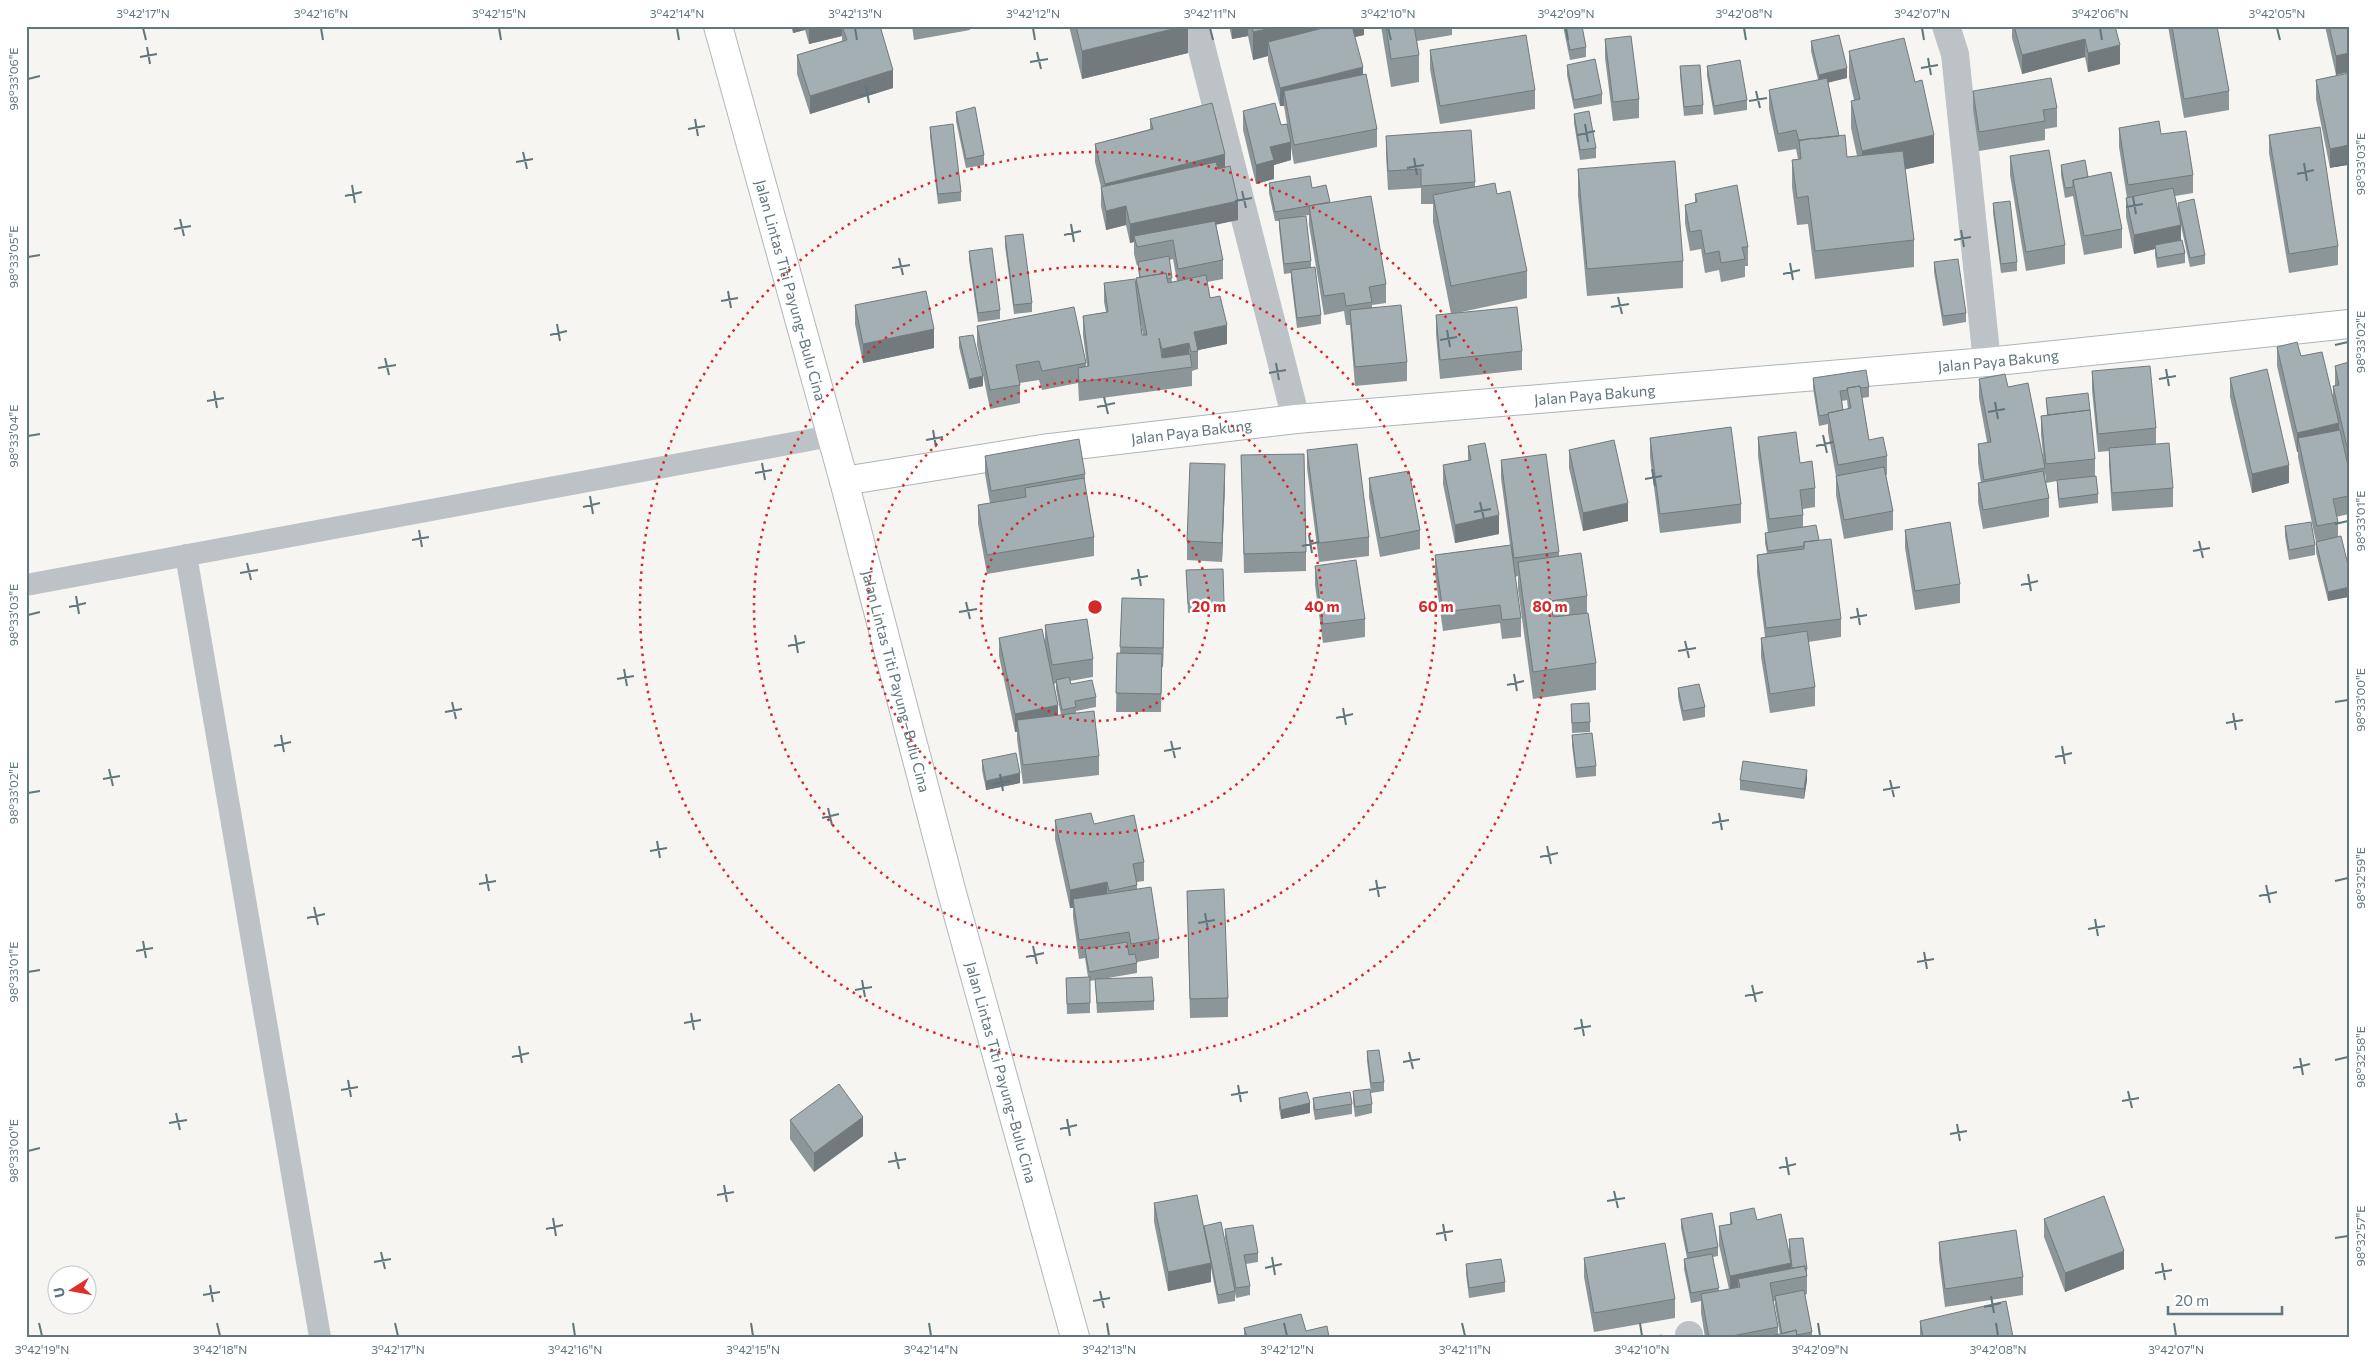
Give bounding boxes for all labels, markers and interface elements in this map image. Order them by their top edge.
text: 3°42'17"N [116,6,170,20]
text: 3°42'16"N [294,6,348,20]
text: 3°42'15"N [472,6,526,20]
text: 3°42'14"N [650,6,704,20]
text: 3°42'13"N [828,6,882,20]
text: 3°42'12"N [1006,6,1060,20]
text: 3°42'11"N [1184,6,1236,20]
text: 3°42'10"N [1360,6,1416,20]
text: 3°42'09"N [1537,6,1595,20]
text: 3°42'08"N [1715,6,1773,20]
text: 3°42'07"N [1894,6,1950,20]
text: 3°42'06"N [2071,6,2129,20]
text: 3°42'05"N [2249,6,2305,20]
text: 98°33'06"E [6,48,20,110]
text: 98°33'03"E [2353,133,2367,195]
street label: Jalan Lintas Titi Payung–Bulu Cina [752,177,830,403]
text: 98°33'05"E [6,226,20,288]
text: 98°33'02"E [2353,311,2367,373]
street label: Jalan Paya Bakung [1937,346,2060,375]
street label: Jalan Paya Bakung [1533,380,1656,408]
text: 98°33'04"E [6,405,20,467]
street label: Jalan Paya Bakung [1130,415,1253,447]
text: 98°33'01"E [2353,491,2367,551]
street label: Jalan Lintas Titi Payung–Bulu Cina [859,568,934,794]
text: 98°33'03"E [6,584,20,646]
text: 20 m [1192,597,1226,615]
text: 40 m [1304,597,1340,615]
text: 60 m [1418,597,1454,615]
text: 80 m [1532,597,1568,615]
centre of rings [1086,598,1104,616]
text: 98°33'00"E [2353,668,2367,732]
text: 98°33'02"E [6,762,20,824]
text: 98°32'59"E [2353,847,2367,909]
text: 98°33'01"E [6,942,20,1002]
street label: Jalan Lintas Titi Payung–Bulu Cina [962,960,1041,1185]
text: 98°32'58"E [2353,1026,2367,1088]
text: 98°33'00"E [6,1119,20,1183]
text: 98°32'57"E [2353,1206,2367,1266]
north arrow [48,1266,98,1316]
scale bar [2168,1283,2281,1315]
text: U [49,1286,68,1299]
text: 20 m [2175,1291,2209,1309]
text: 3°42'19"N [15,1342,69,1356]
text: 3°42'18"N [193,1342,247,1356]
text: 3°42'17"N [371,1342,425,1356]
text: 3°42'16"N [548,1342,602,1356]
text: 3°42'15"N [726,1342,780,1356]
text: 3°42'14"N [904,1342,958,1356]
text: 3°42'13"N [1082,1342,1136,1356]
text: 3°42'12"N [1260,1342,1314,1356]
text: 3°42'11"N [1439,1342,1491,1356]
text: 3°42'10"N [1614,1342,1670,1356]
text: 3°42'09"N [1791,1342,1849,1356]
text: 3°42'08"N [1969,1342,2027,1356]
text: 3°42'07"N [2148,1342,2204,1356]

